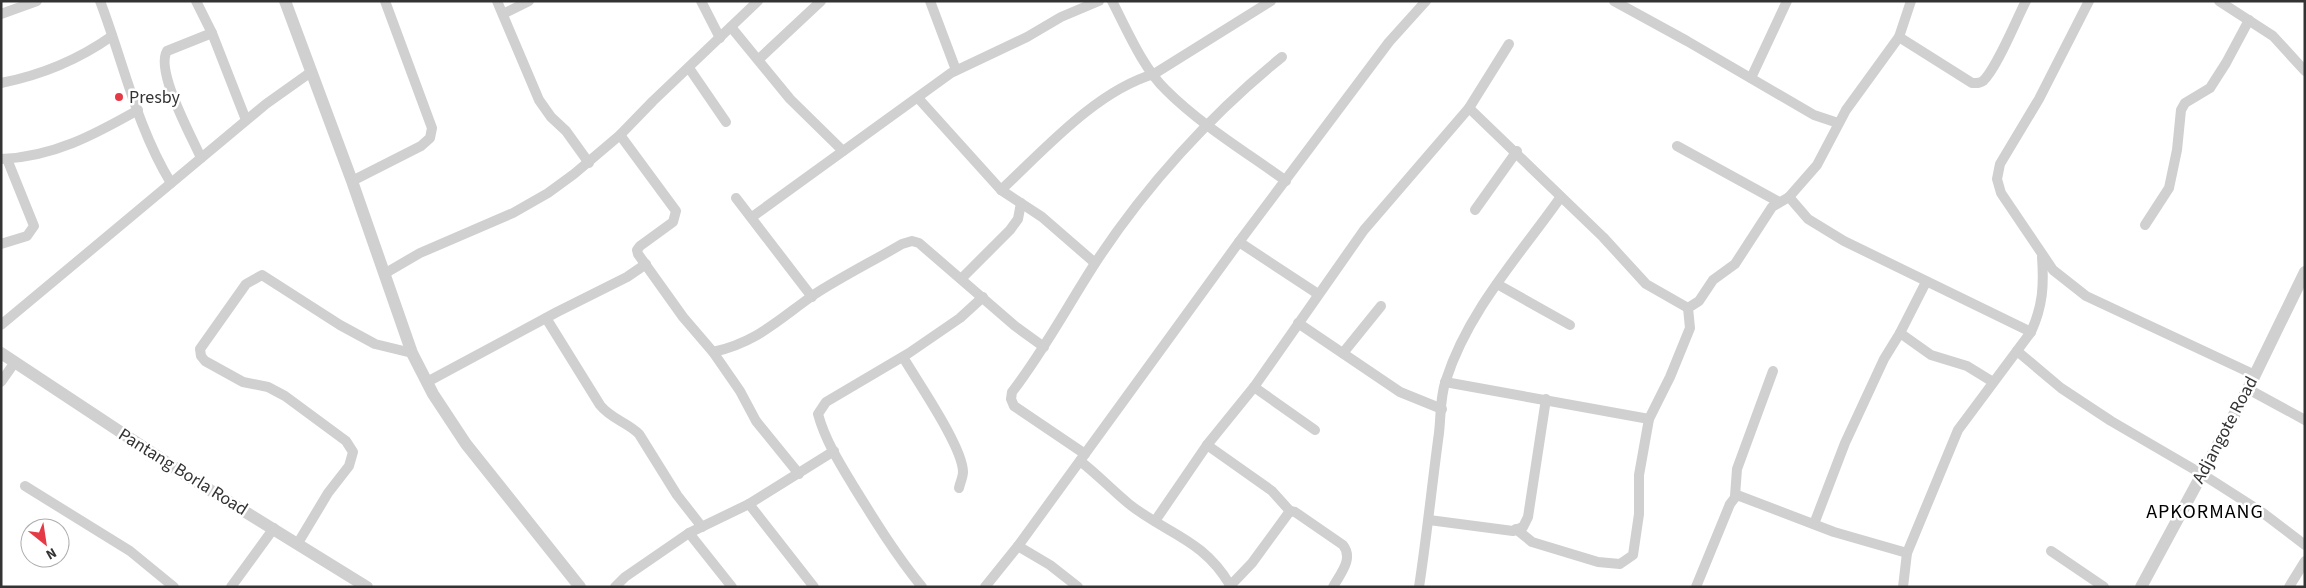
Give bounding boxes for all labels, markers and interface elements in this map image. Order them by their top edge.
place label: Presby [129,85,181,110]
marker: Presby [113,91,125,103]
street label: Adjangote Road [2186,372,2264,488]
street label: Pantang Borla Road [114,422,252,522]
district label: APKORMANG [2146,498,2264,526]
north arrow [20,518,70,568]
text: N [42,542,60,564]

